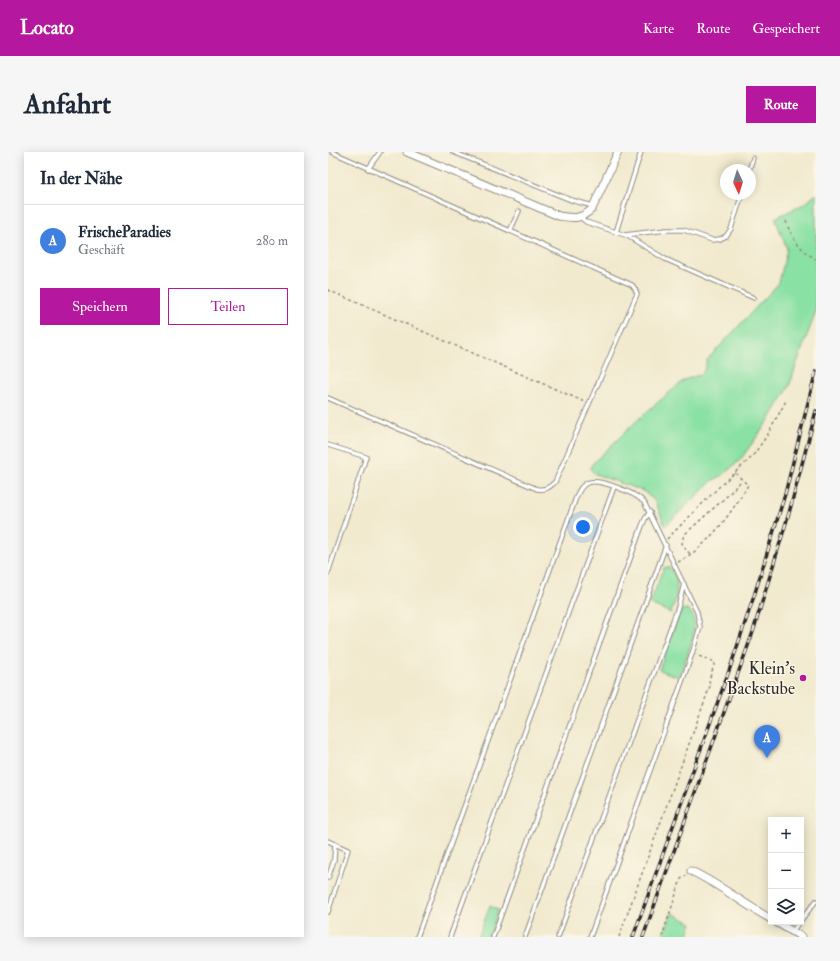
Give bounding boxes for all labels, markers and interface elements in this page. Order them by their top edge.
text: Locato [20,16,74,40]
text: Karte [643,20,674,37]
text: Route [696,20,730,37]
text: Gespeichert [752,20,820,37]
button: Route [746,86,816,123]
text: Anfahrt [24,87,111,122]
north arrow [720,164,756,200]
text: In der Nähe [40,168,122,189]
text: FrischeParadies [78,223,171,242]
text: A [49,233,57,249]
text: 280 m [256,233,288,249]
text: Geschäft [78,242,125,258]
button: Speichern [40,288,160,325]
button: Teilen [168,288,288,325]
your location [573,517,593,537]
place label: Klein's Backstube [726,658,795,699]
marker: Klein's Backstube [798,673,808,683]
pin: A [754,725,780,758]
map controls [768,817,804,925]
button: + [768,817,804,853]
button: − [768,853,804,889]
button: layers [768,889,804,925]

